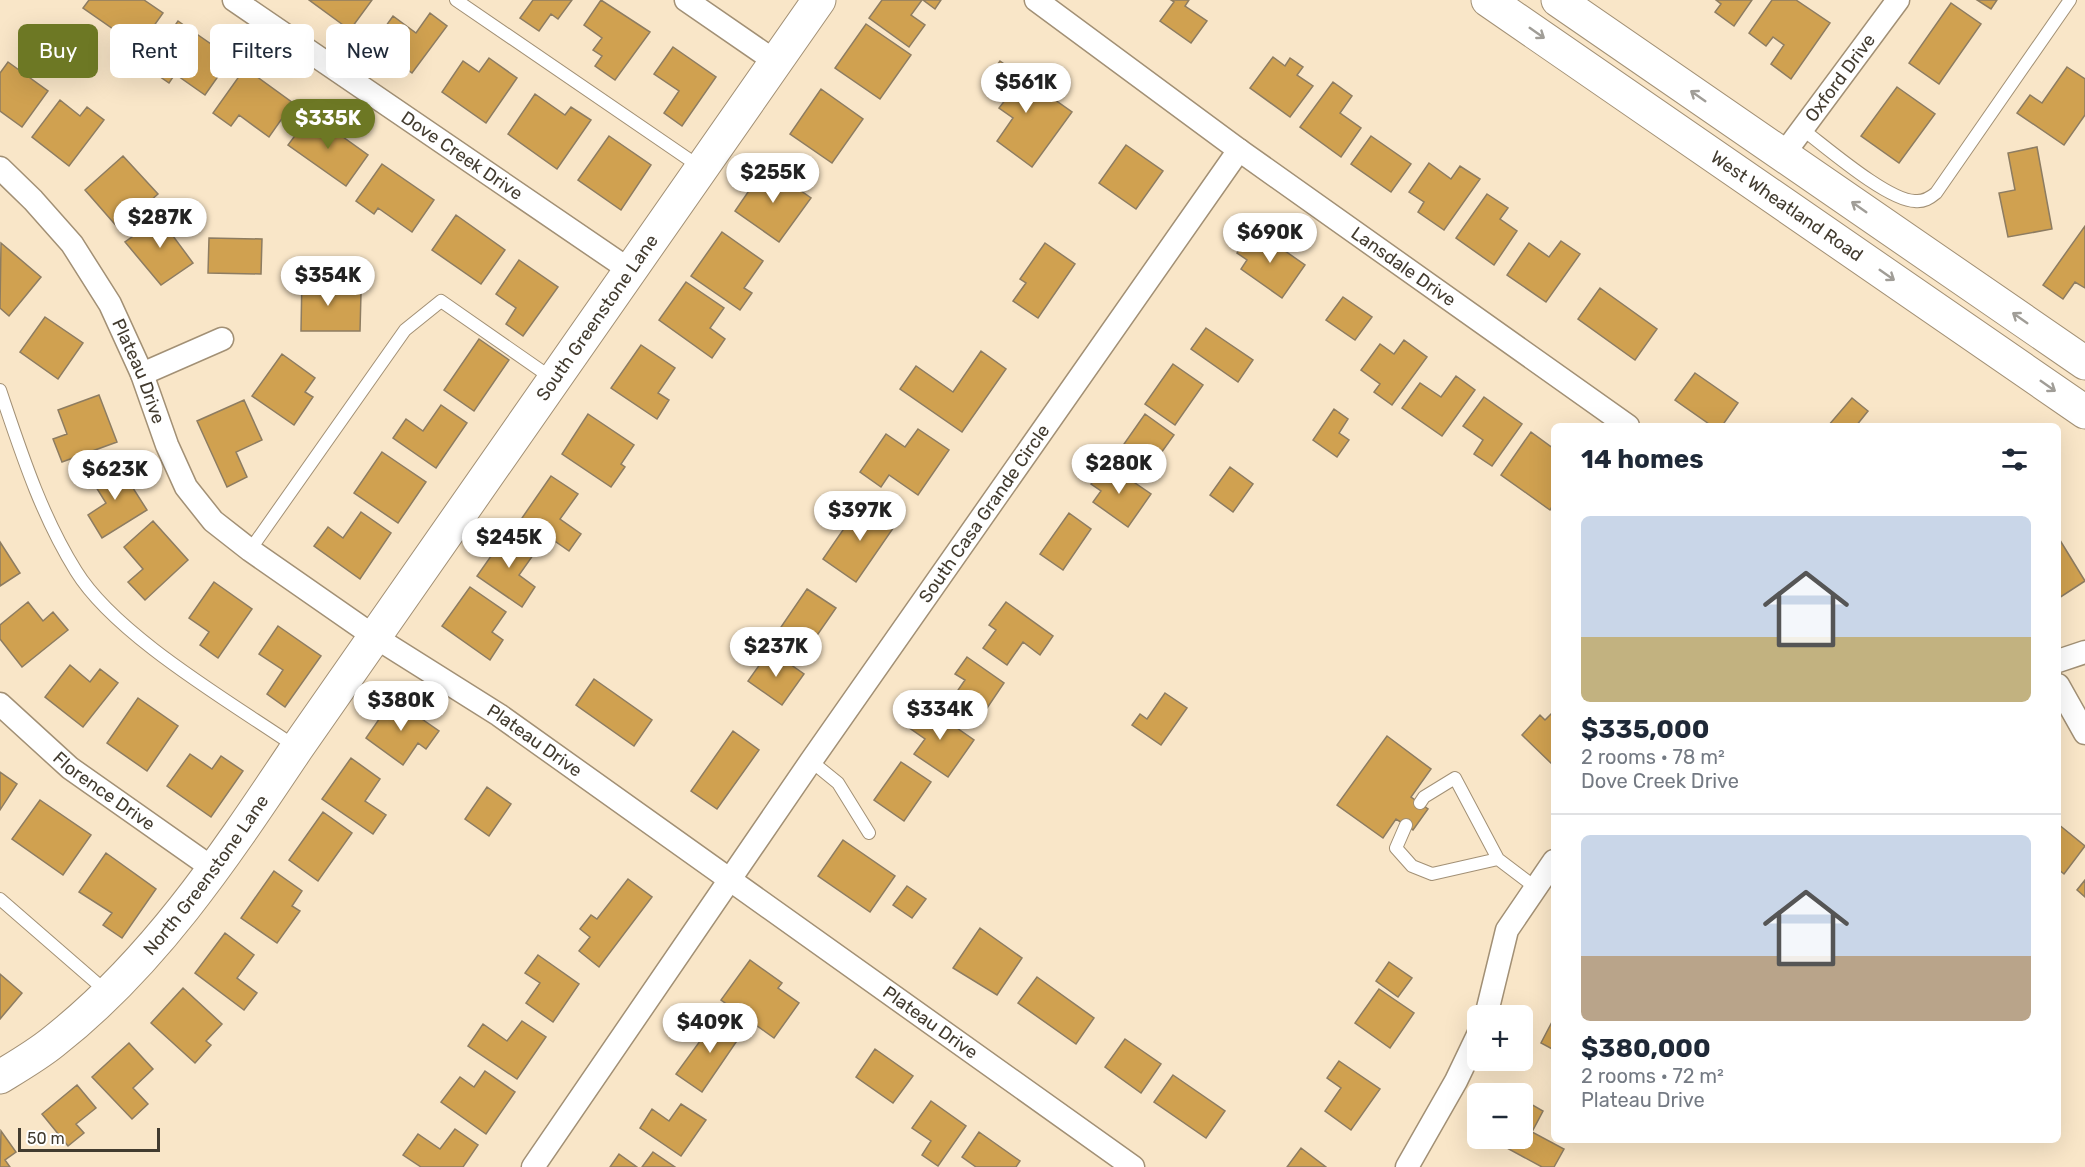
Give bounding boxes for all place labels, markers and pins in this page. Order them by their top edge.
pin: $561K [984,63,1068,114]
pin: $335K [286,99,370,150]
pin: $255K [731,153,815,204]
pin: $287K [118,198,202,249]
pin: $690K [1228,213,1312,264]
pin: $354K [286,256,370,307]
pin: $280K [1077,444,1161,495]
pin: $623K [73,450,157,501]
pin: $397K [818,491,902,542]
pin: $245K [467,518,551,569]
pin: $237K [734,627,818,678]
pin: $380K [359,681,443,732]
pin: $334K [898,690,982,741]
pin: $409K [668,1003,752,1054]

